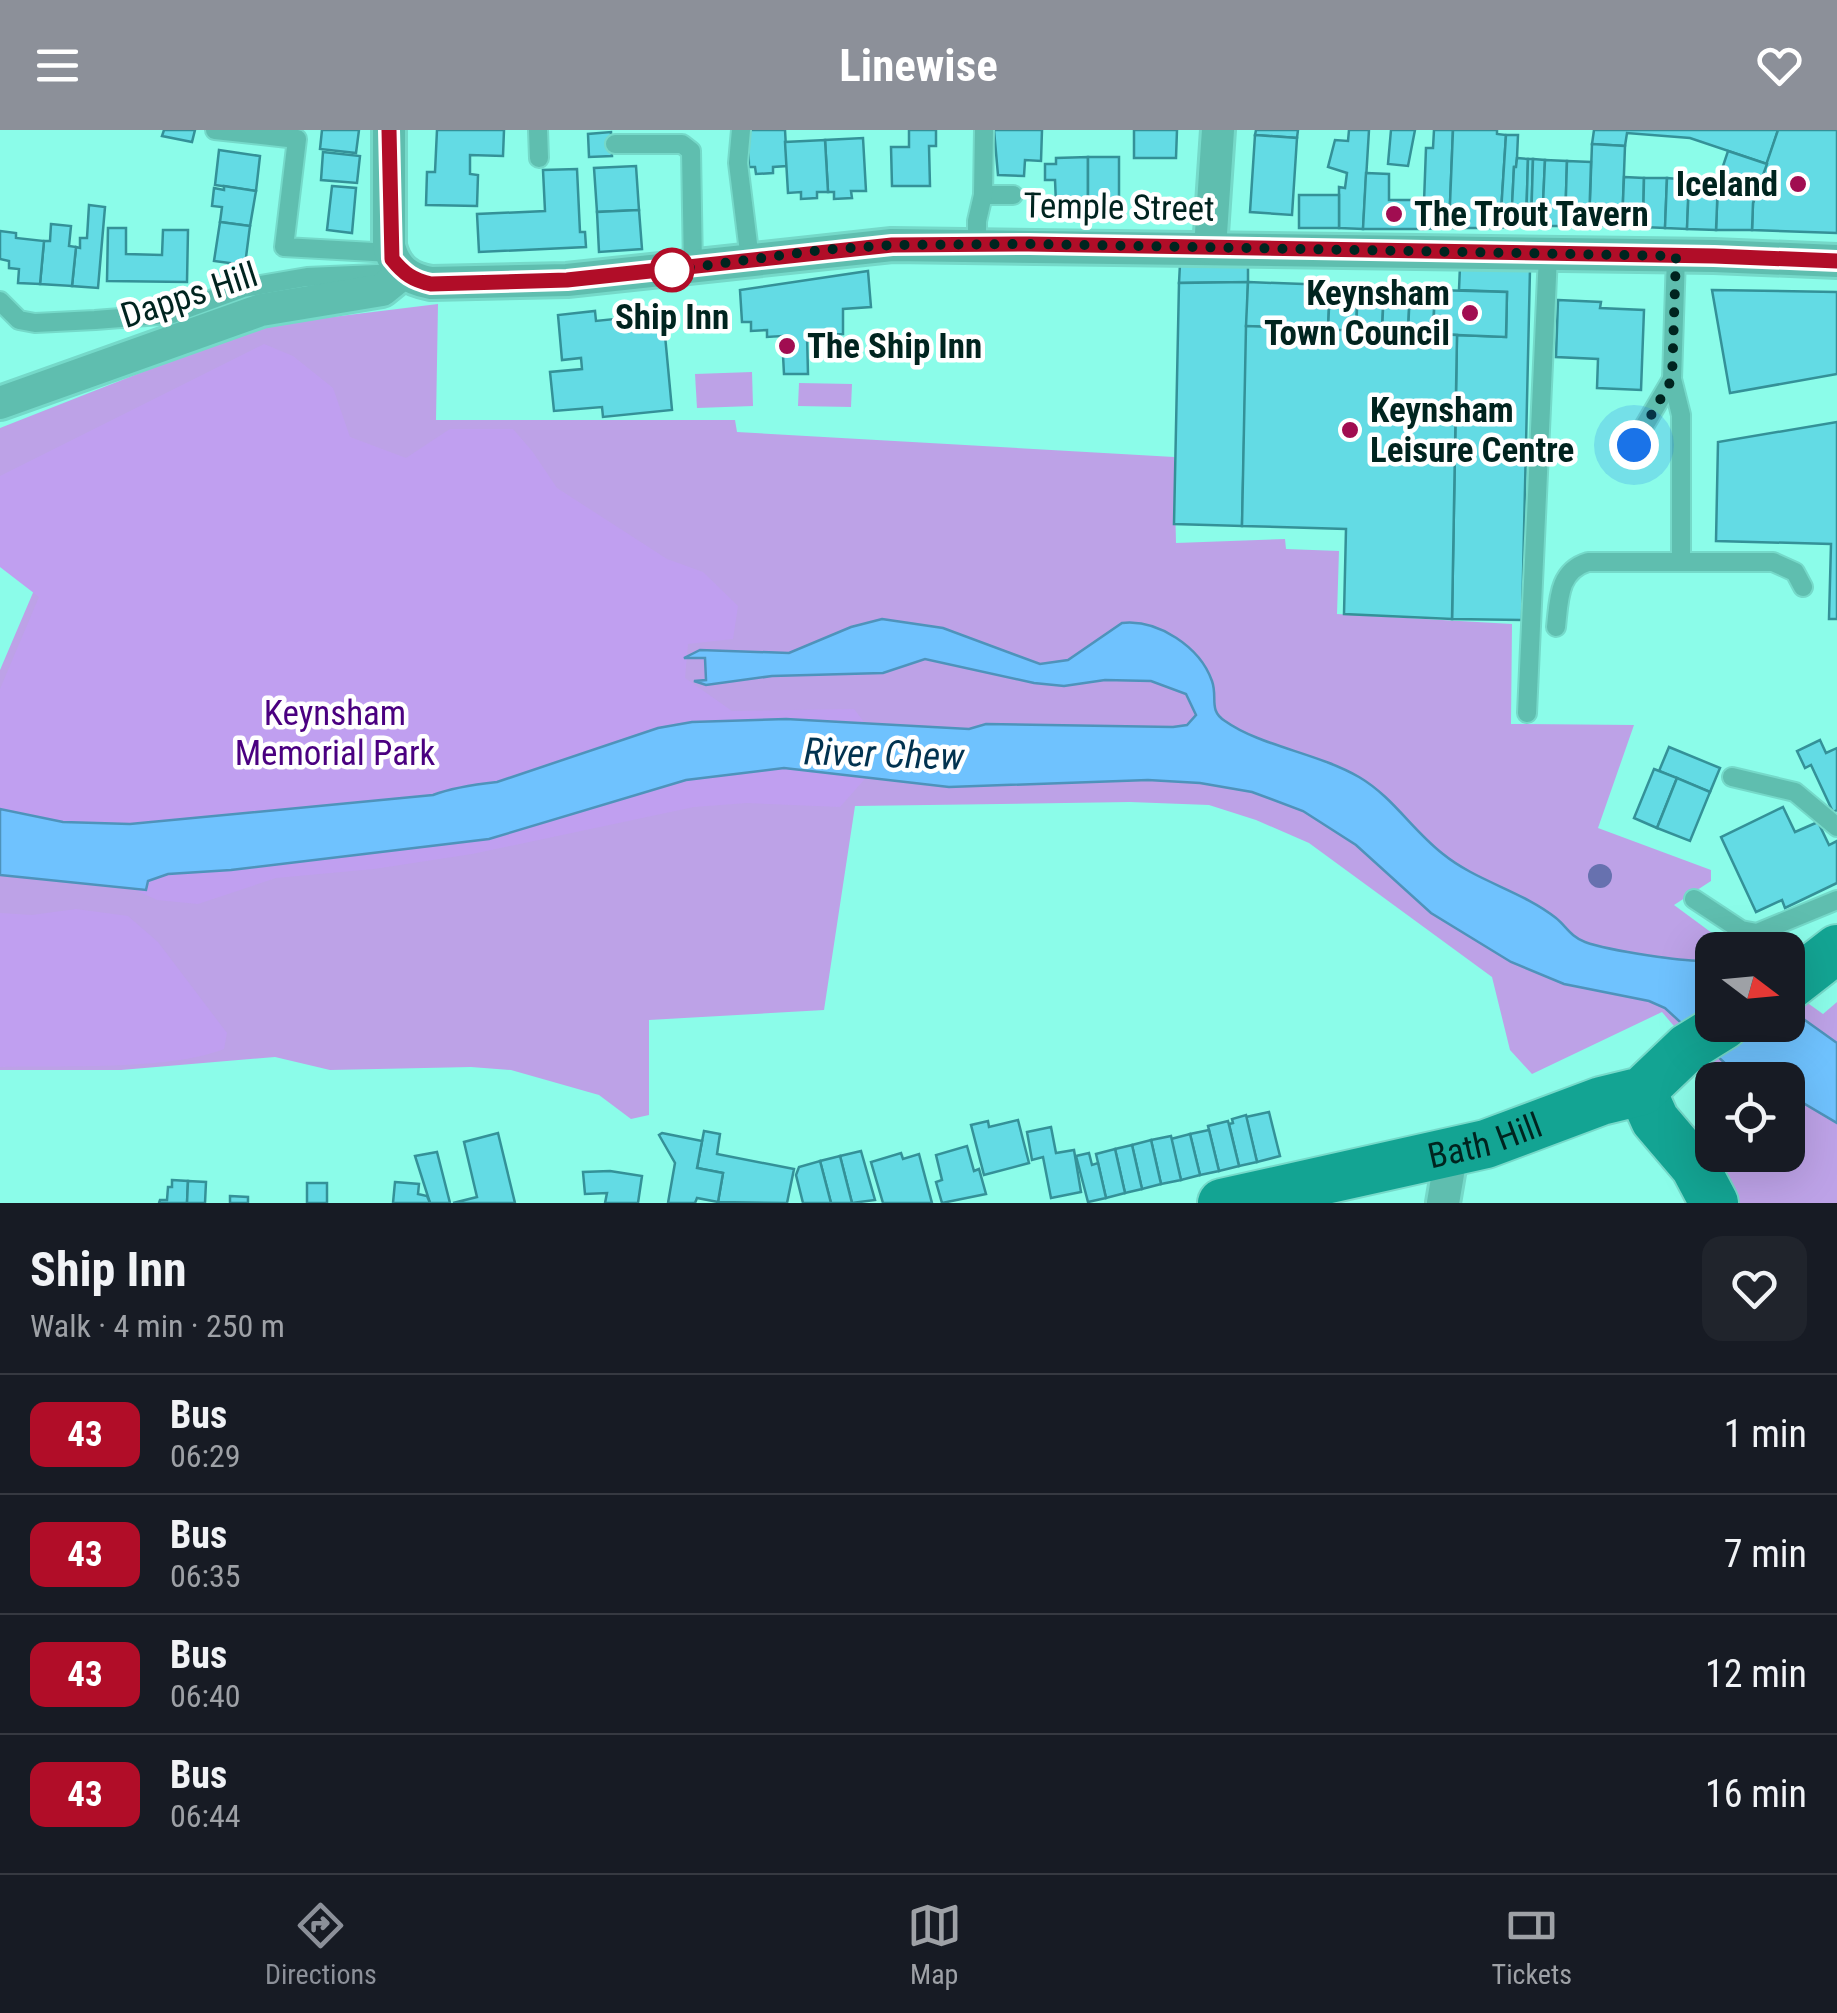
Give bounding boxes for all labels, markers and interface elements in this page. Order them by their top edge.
icon: menu [30,38,85,93]
icon: heart [1752,38,1807,93]
text: Linewise [839,39,998,92]
place label: Iceland [1676,164,1778,205]
marker: Iceland [1787,173,1809,195]
street label: Temple Street [1023,185,1215,230]
place label: The Trout Tavern [1414,194,1649,235]
marker: The Trout Tavern [1383,203,1405,225]
marker: Ship Inn [651,249,693,291]
street label: Dapps Hill [116,254,263,337]
place label: Keynsham Town Council [1264,273,1450,354]
place label: Ship Inn [615,297,729,338]
marker: Keynsham Town Council [1459,302,1481,324]
place label: The Ship Inn [807,326,982,367]
marker: The Ship Inn [776,335,798,357]
place label: Keynsham Leisure Centre [1370,390,1574,471]
marker: Keynsham Leisure Centre [1339,419,1361,441]
your location [1609,420,1659,470]
park label: Keynsham Memorial Park [235,693,436,774]
water label: River Chew [803,729,966,779]
north arrow [1695,932,1805,1042]
map controls [1695,932,1805,1172]
button: locate [1695,1062,1805,1172]
street label: Bath Hill [1424,1105,1548,1177]
button: heart [1702,1236,1807,1341]
text: Ship Inn [30,1241,187,1298]
text: Walk · 4 min · 250 m [30,1307,285,1345]
text: Bus [170,1393,227,1437]
text: 1 min [1724,1412,1807,1456]
text: 43 [67,1414,103,1455]
text: 06:29 [170,1437,241,1475]
text: Bus [170,1513,227,1557]
text: 7 min [1724,1532,1807,1576]
text: 43 [67,1534,103,1575]
text: 06:35 [170,1557,241,1595]
text: Bus [170,1633,227,1677]
text: 12 min [1705,1652,1807,1696]
text: 43 [67,1654,103,1695]
text: 06:40 [170,1677,241,1715]
text: Bus [170,1753,227,1797]
text: 16 min [1705,1772,1807,1816]
text: 43 [67,1774,103,1815]
text: 06:44 [170,1797,241,1835]
tab: Directions [265,1898,377,1991]
tab: Map [907,1898,962,1991]
tab: Tickets [1492,1898,1572,1991]

